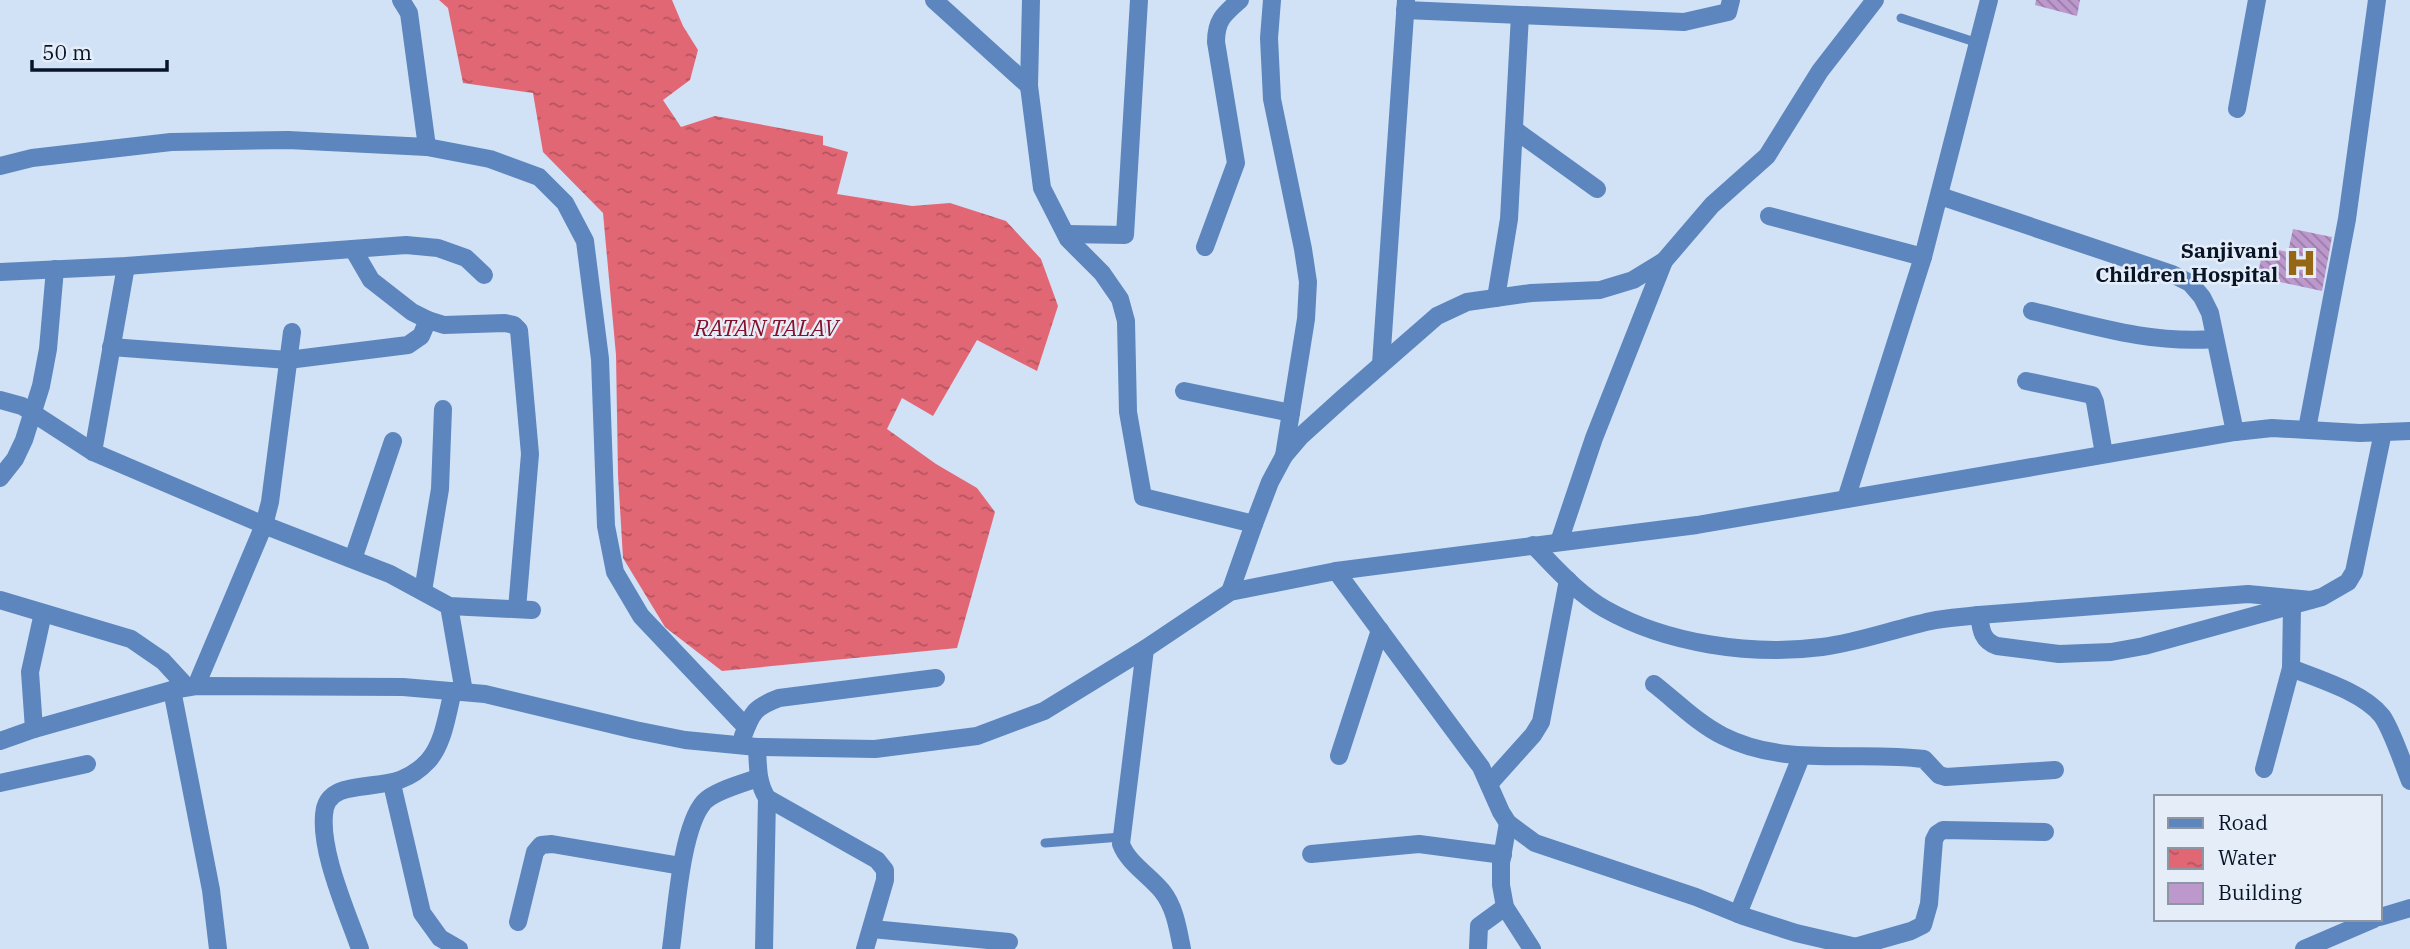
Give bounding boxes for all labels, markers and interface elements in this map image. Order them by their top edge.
scale bar [32,28,166,72]
text: 50 m [42,38,92,66]
place label: Sanjivani Children Hospital [2095,236,2278,288]
hospital icon: Sanjivani Children Hospital [2284,246,2318,280]
water label: RATAN TALAV [693,312,841,342]
legend [2154,795,2382,921]
text: Road [2218,808,2268,836]
text: Water [2218,843,2277,871]
text: Building [2218,878,2303,906]

